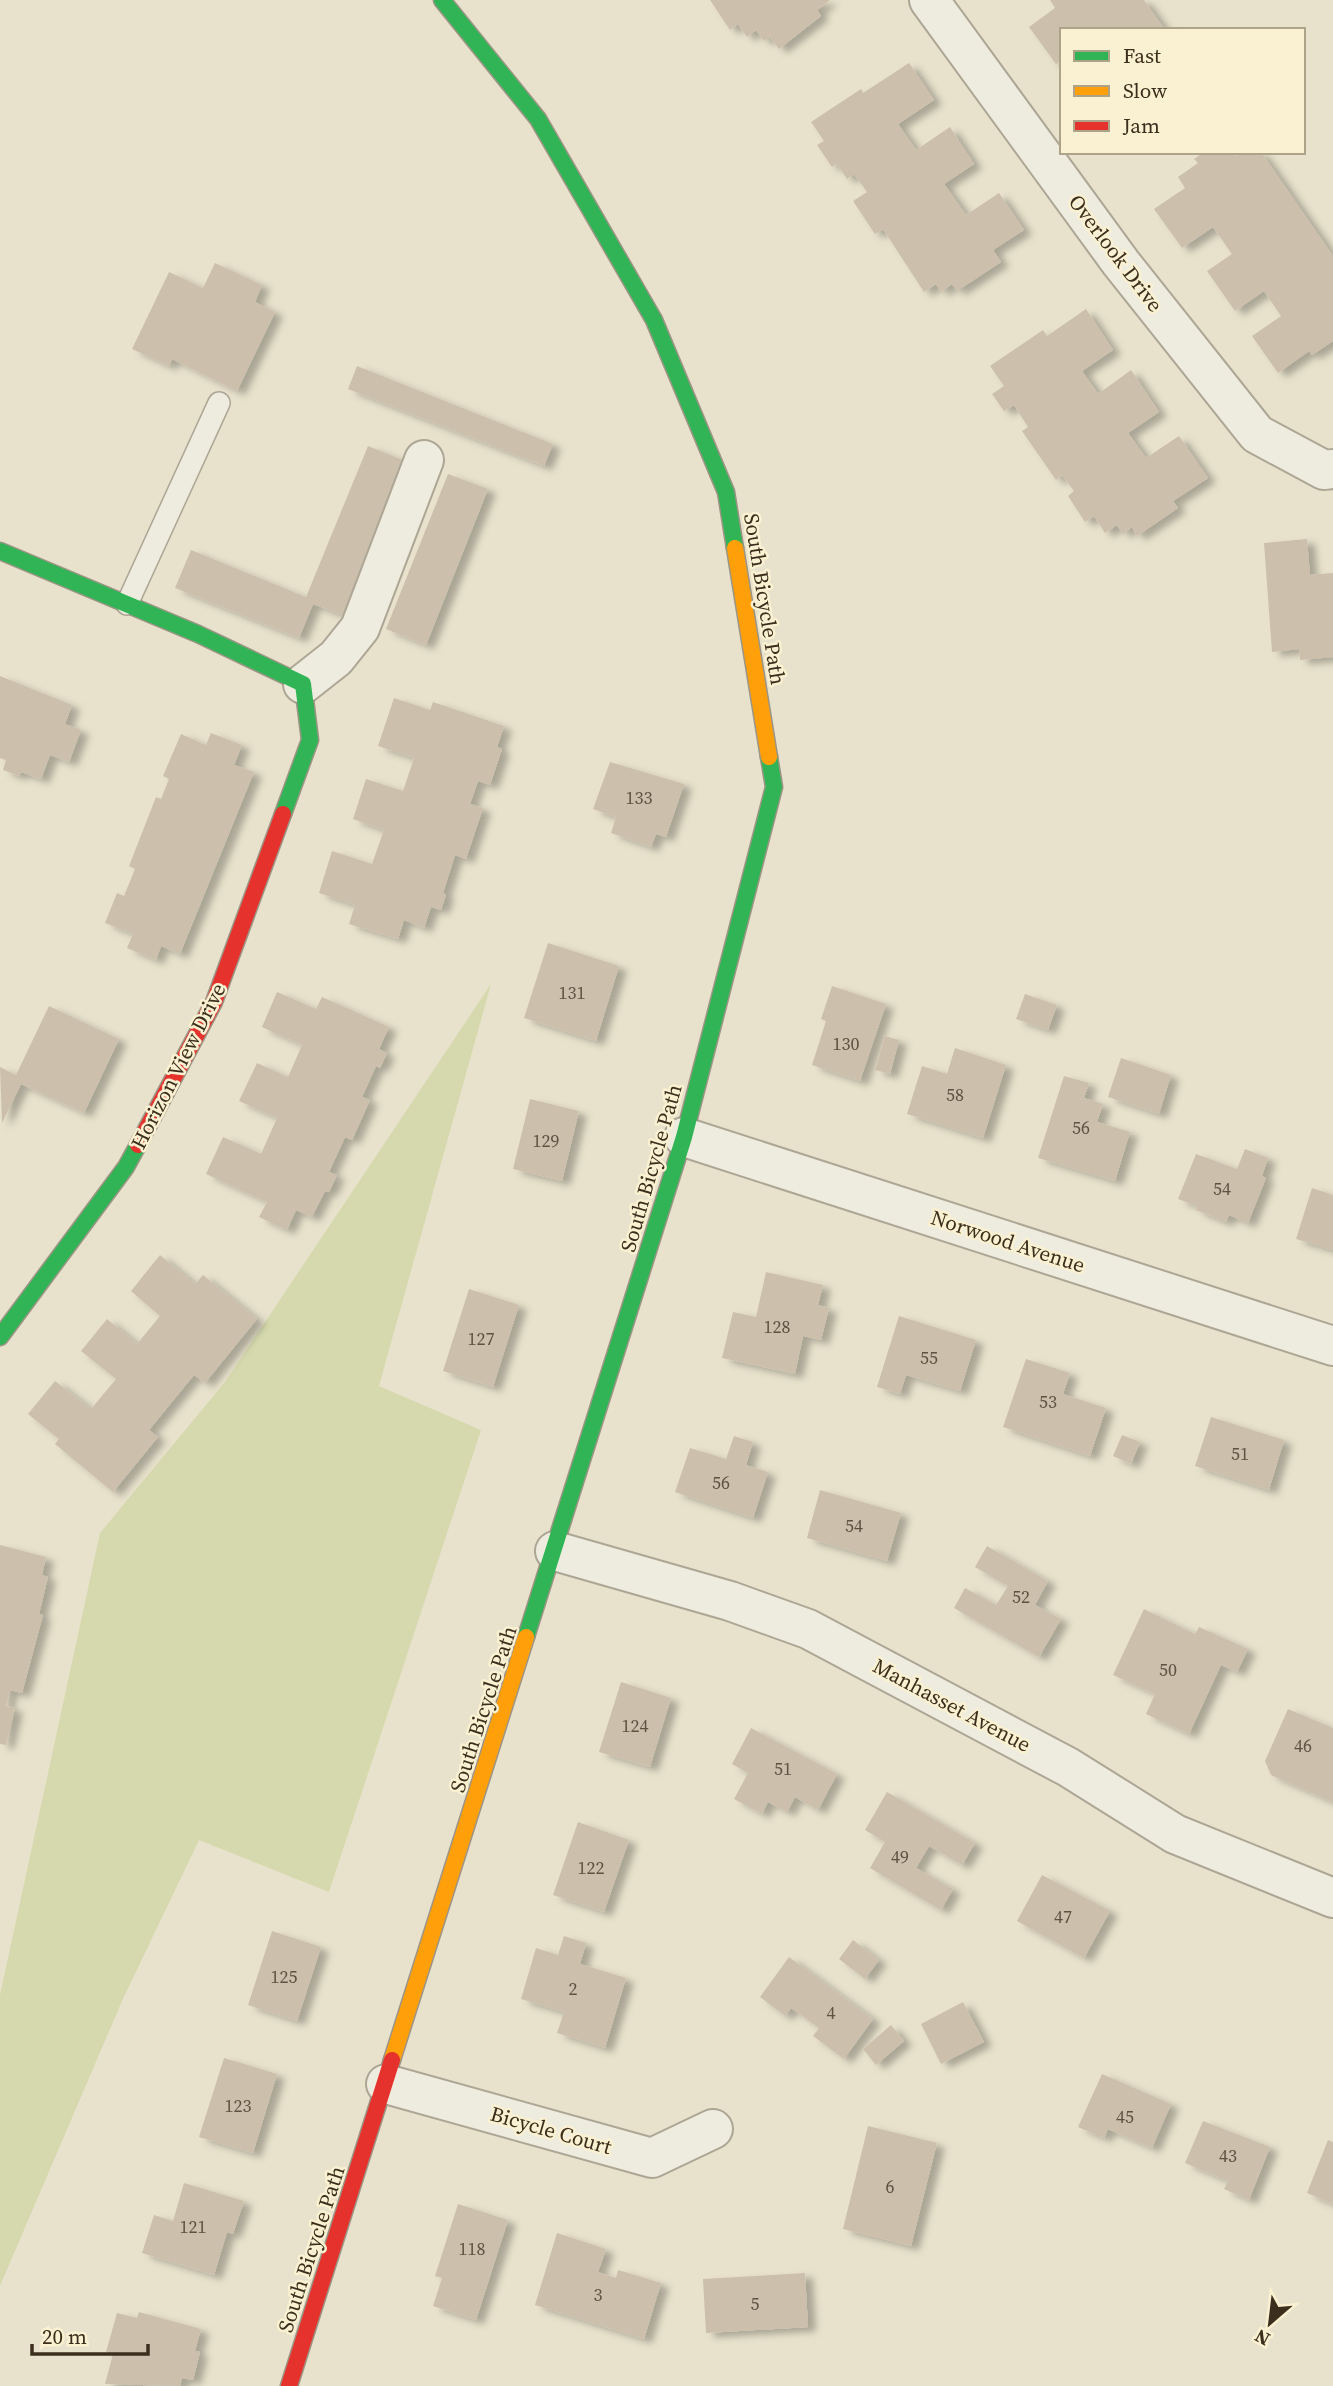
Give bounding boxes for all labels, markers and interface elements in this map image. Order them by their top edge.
legend [1060,28,1305,154]
text: Fast [1123,41,1161,70]
text: Slow [1123,76,1167,105]
text: Jam [1122,111,1160,140]
street label: Overlook Drive [1062,188,1170,318]
street label: South Bicycle Path [737,511,793,687]
house number: 133 [626,785,653,810]
street label: Horizon View Drive [124,978,232,1154]
house number: 131 [559,980,586,1005]
house number: 130 [833,1031,860,1056]
street label: South Bicycle Path [613,1081,689,1255]
house number: 58 [946,1082,964,1107]
house number: 56 [1072,1115,1090,1140]
house number: 129 [533,1128,560,1153]
house number: 54 [1213,1176,1231,1201]
street label: Norwood Avenue [927,1202,1089,1280]
house number: 128 [764,1314,791,1339]
house number: 127 [468,1326,495,1351]
house number: 55 [920,1345,938,1370]
house number: 53 [1039,1389,1057,1414]
house number: 51 [1231,1441,1249,1466]
house number: 56 [712,1470,730,1495]
house number: 54 [845,1513,863,1538]
house number: 52 [1012,1584,1030,1609]
street label: South Bicycle Path [442,1622,524,1796]
street label: Manhasset Avenue [868,1651,1036,1759]
house number: 50 [1159,1657,1177,1682]
house number: 124 [622,1713,649,1738]
house number: 46 [1294,1733,1312,1758]
house number: 51 [774,1756,792,1781]
house number: 49 [891,1844,909,1869]
house number: 122 [578,1855,605,1880]
house number: 47 [1054,1904,1072,1929]
house number: 125 [271,1964,298,1989]
house number: 2 [569,1976,578,2001]
house number: 4 [827,2000,836,2025]
house number: 123 [225,2093,252,2118]
street label: Bicycle Court [487,2099,615,2161]
house number: 45 [1116,2104,1134,2129]
house number: 43 [1219,2143,1237,2168]
street label: South Bicycle Path [270,2162,352,2336]
house number: 6 [886,2174,895,2199]
house number: 121 [180,2214,207,2239]
house number: 118 [459,2236,486,2261]
house number: 3 [594,2282,603,2307]
north arrow [1235,2288,1305,2358]
house number: 5 [751,2291,760,2316]
scale bar [32,2312,147,2356]
text: 20 m [42,2322,87,2351]
text: N [1250,2323,1274,2353]

